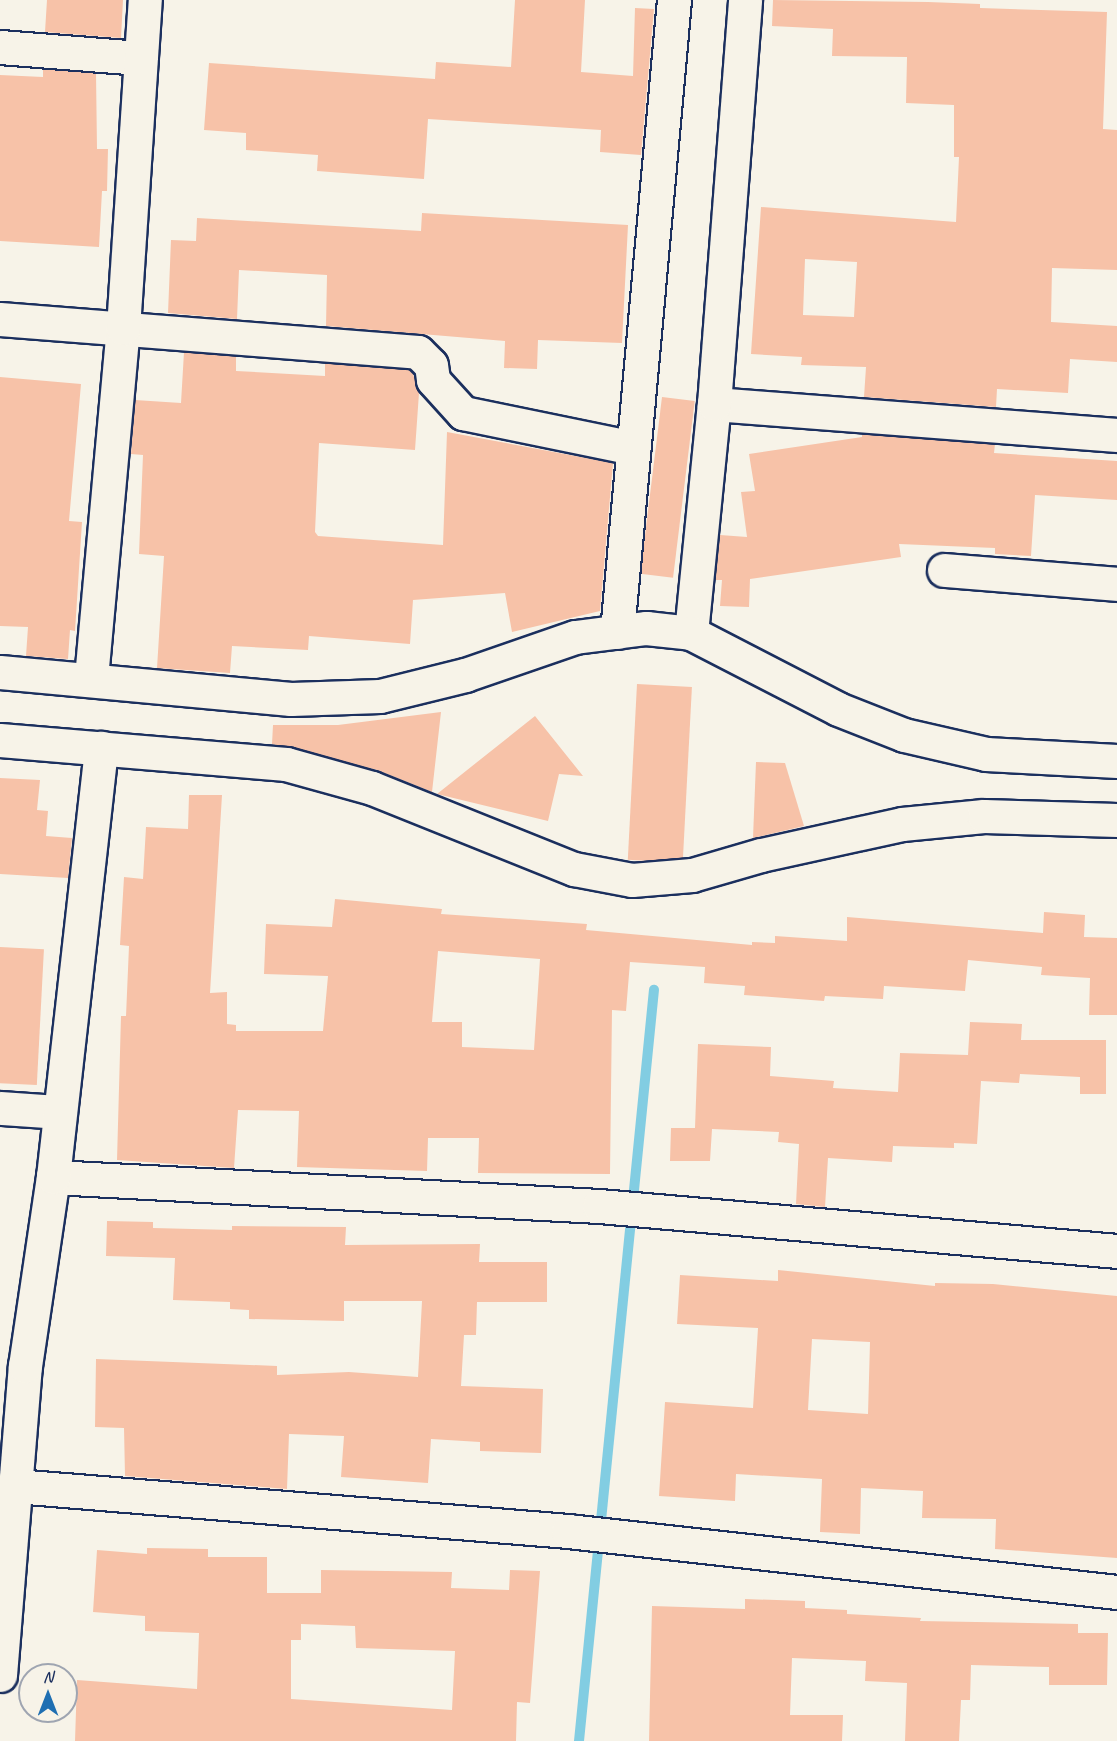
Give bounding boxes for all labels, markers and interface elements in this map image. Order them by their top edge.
north arrow [18,1663,78,1723]
text: N [43,1667,53,1687]

